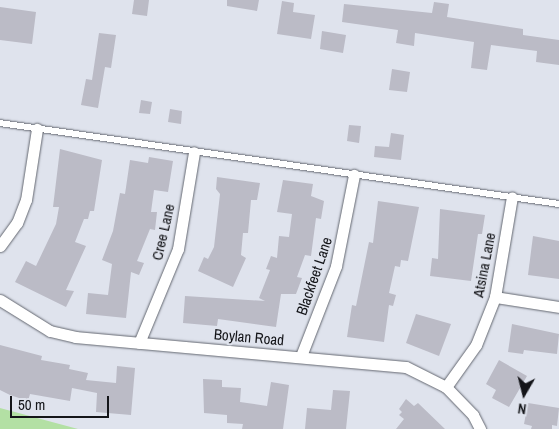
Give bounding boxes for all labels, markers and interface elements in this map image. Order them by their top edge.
street label: Cree Lane [148,202,178,262]
street label: Atsina Lane [469,231,499,299]
street label: Blackfeet Lane [292,235,336,317]
street label: Boylan Road [213,325,285,349]
north arrow [499,369,549,419]
scale bar [12,386,111,418]
text: 50 m [18,394,45,415]
text: N [517,399,527,418]

